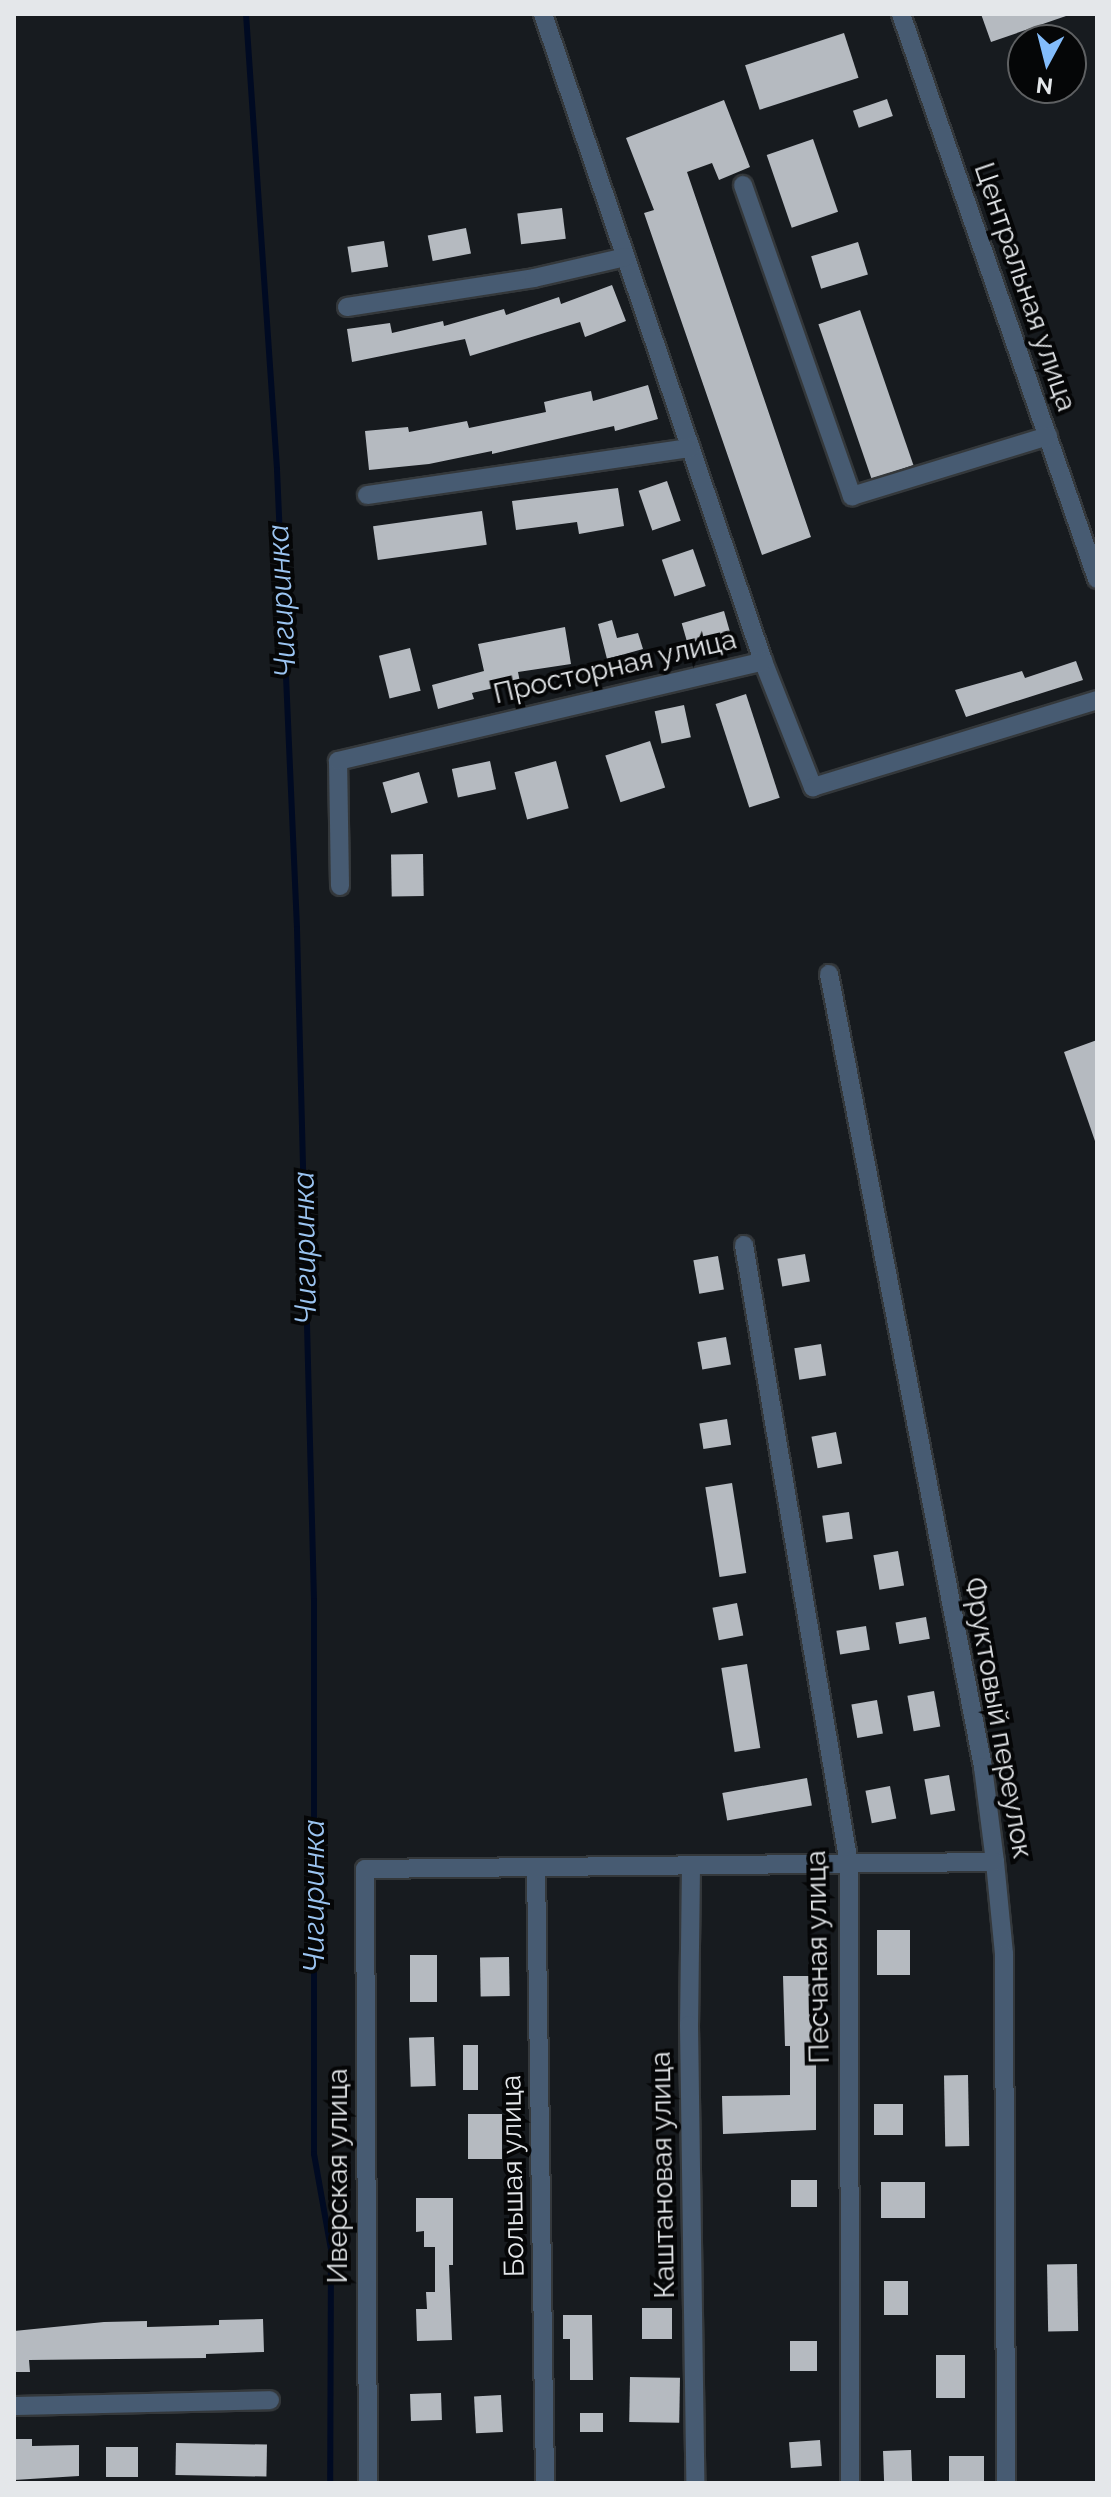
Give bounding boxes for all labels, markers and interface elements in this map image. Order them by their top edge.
north arrow [1007,24,1087,104]
text: N [1034,72,1054,100]
street label: Центральная улица [967,158,1083,416]
water label: Чигиринка [260,523,304,679]
street label: Просторная улица [490,623,740,711]
water label: Чигиринка [286,1171,324,1325]
street label: Фруктовый переулок [957,1575,1039,1861]
water label: Чигиринка [296,1819,332,1973]
street label: Песчаная улица [799,1850,837,2064]
street label: Каштановая улица [644,2051,682,2299]
street label: Иверская улица [321,2068,355,2284]
street label: Большая улица [494,2074,532,2278]

